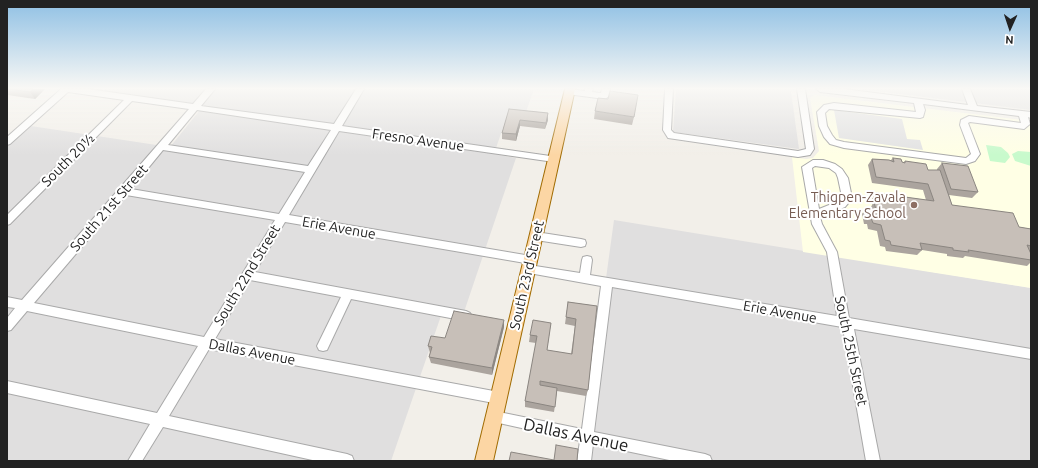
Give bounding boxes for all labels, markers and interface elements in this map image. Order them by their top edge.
north arrow [990,8,1030,48]
text: N [1005,34,1014,46]
street label: Fresno Avenue [371,125,465,155]
street label: South 20½ [38,130,98,190]
street label: South 21st Street [67,161,151,255]
place label: Thigpen-Zavala Elementary School [789,189,906,222]
marker: Thigpen-Zavala Elementary School [909,200,919,210]
street label: Erie Avenue [301,213,377,243]
street label: South 23rd Street [506,219,548,331]
street label: South 22nd Street [210,222,284,328]
street label: South 25th Street [831,295,871,407]
street label: Erie Avenue [742,297,818,327]
street label: Dallas Avenue [207,335,297,369]
street label: Dallas Avenue [522,414,630,456]

